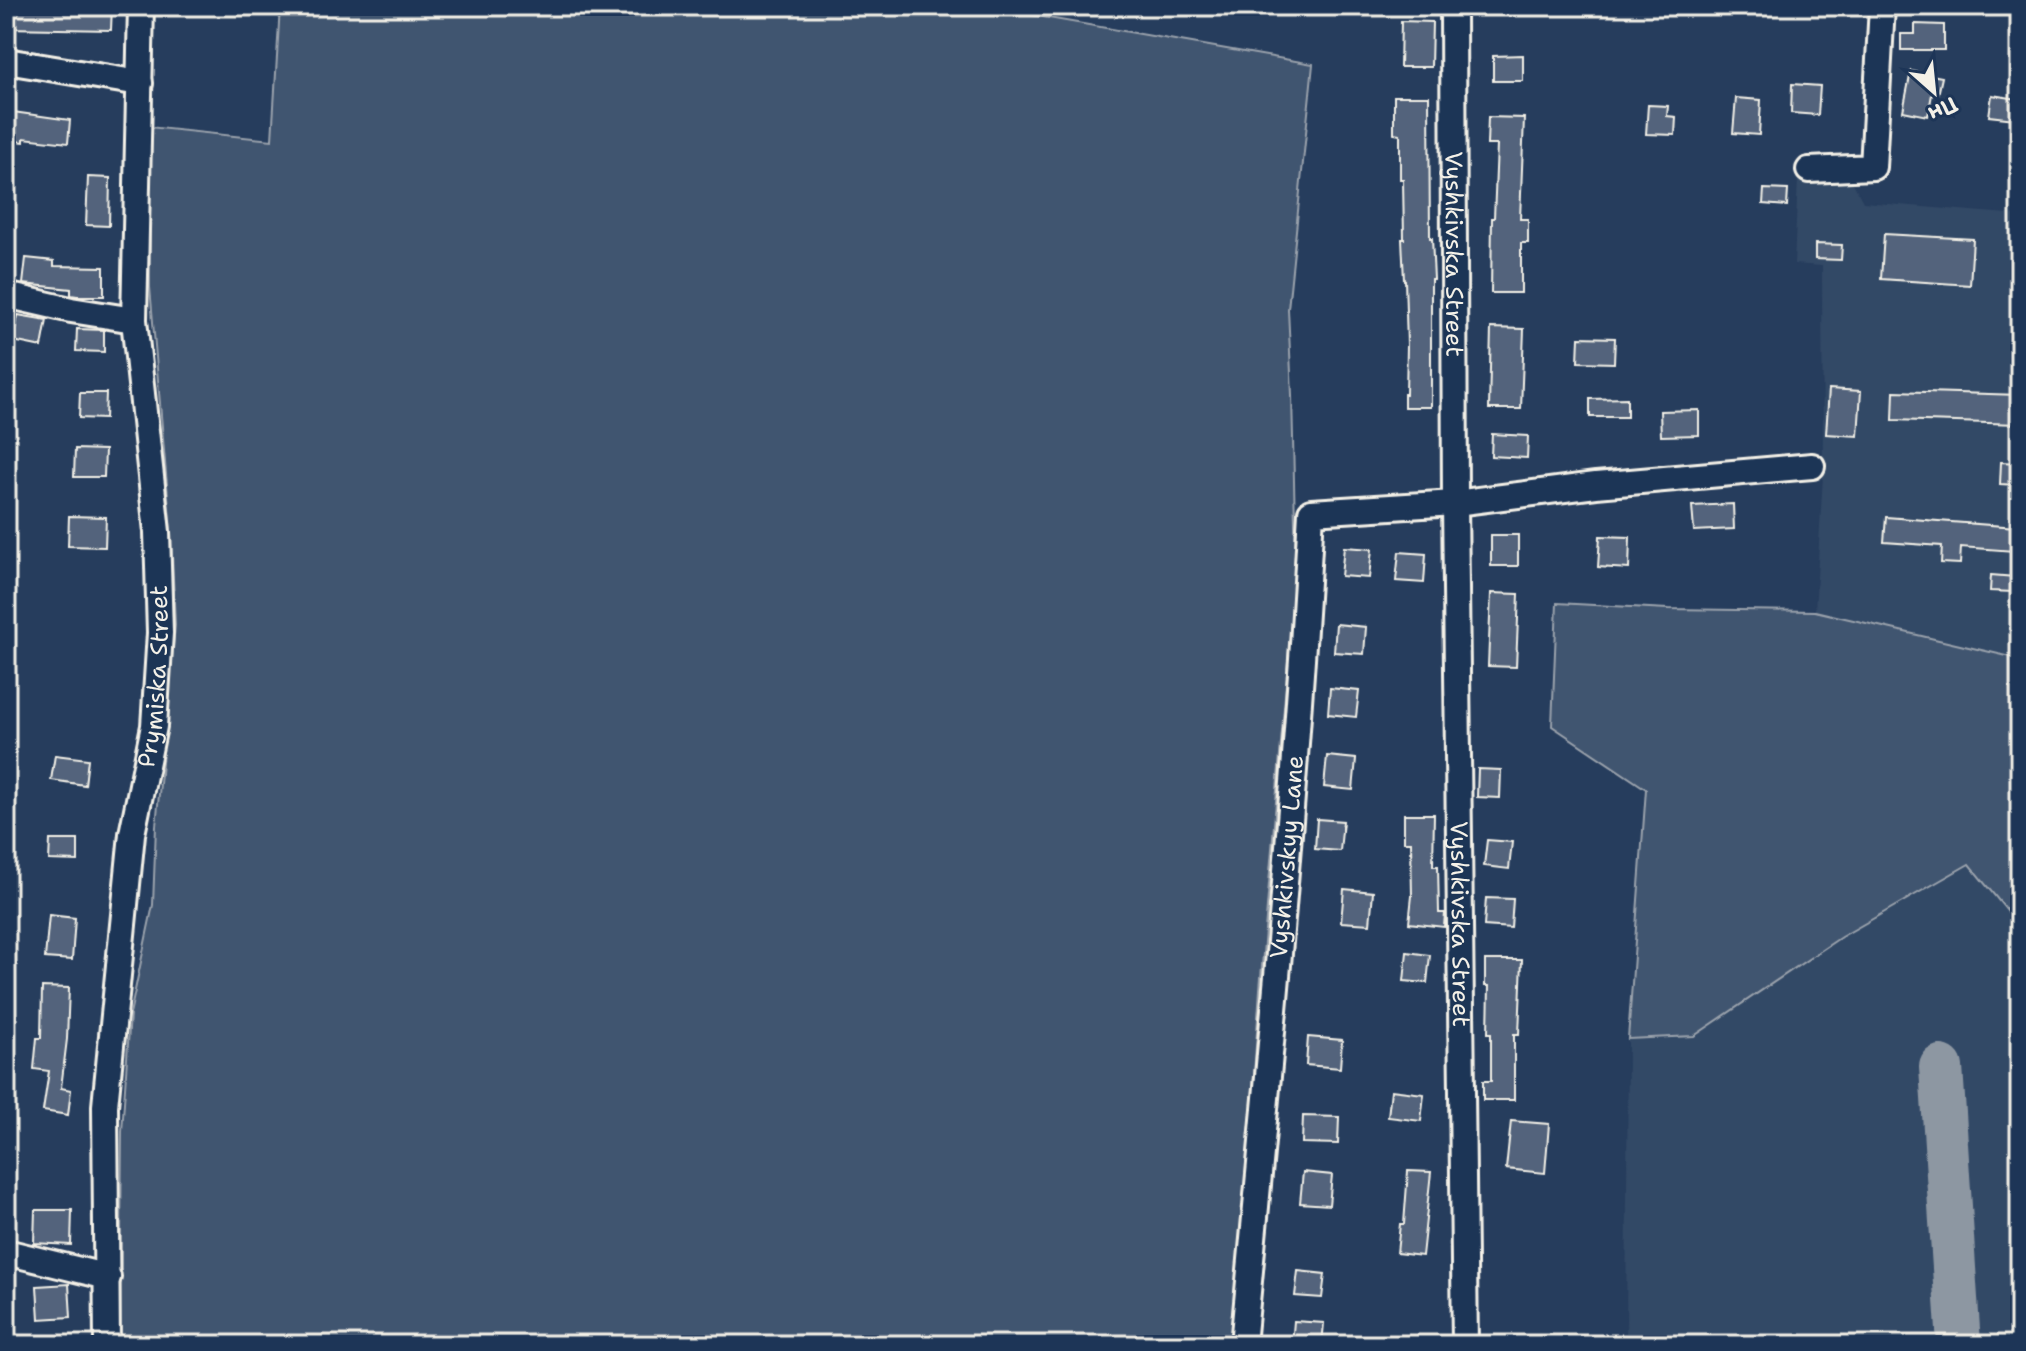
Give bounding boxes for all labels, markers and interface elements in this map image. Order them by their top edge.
north arrow [1894,52,1974,132]
text: Пн [1923,90,1962,129]
street label: Vyshkivska Street [1438,151,1470,357]
street label: Prymiska Street [130,585,176,770]
street label: Vyshkivskyy Lane [1263,754,1311,960]
street label: Vyshkivska Street [1443,821,1477,1027]

